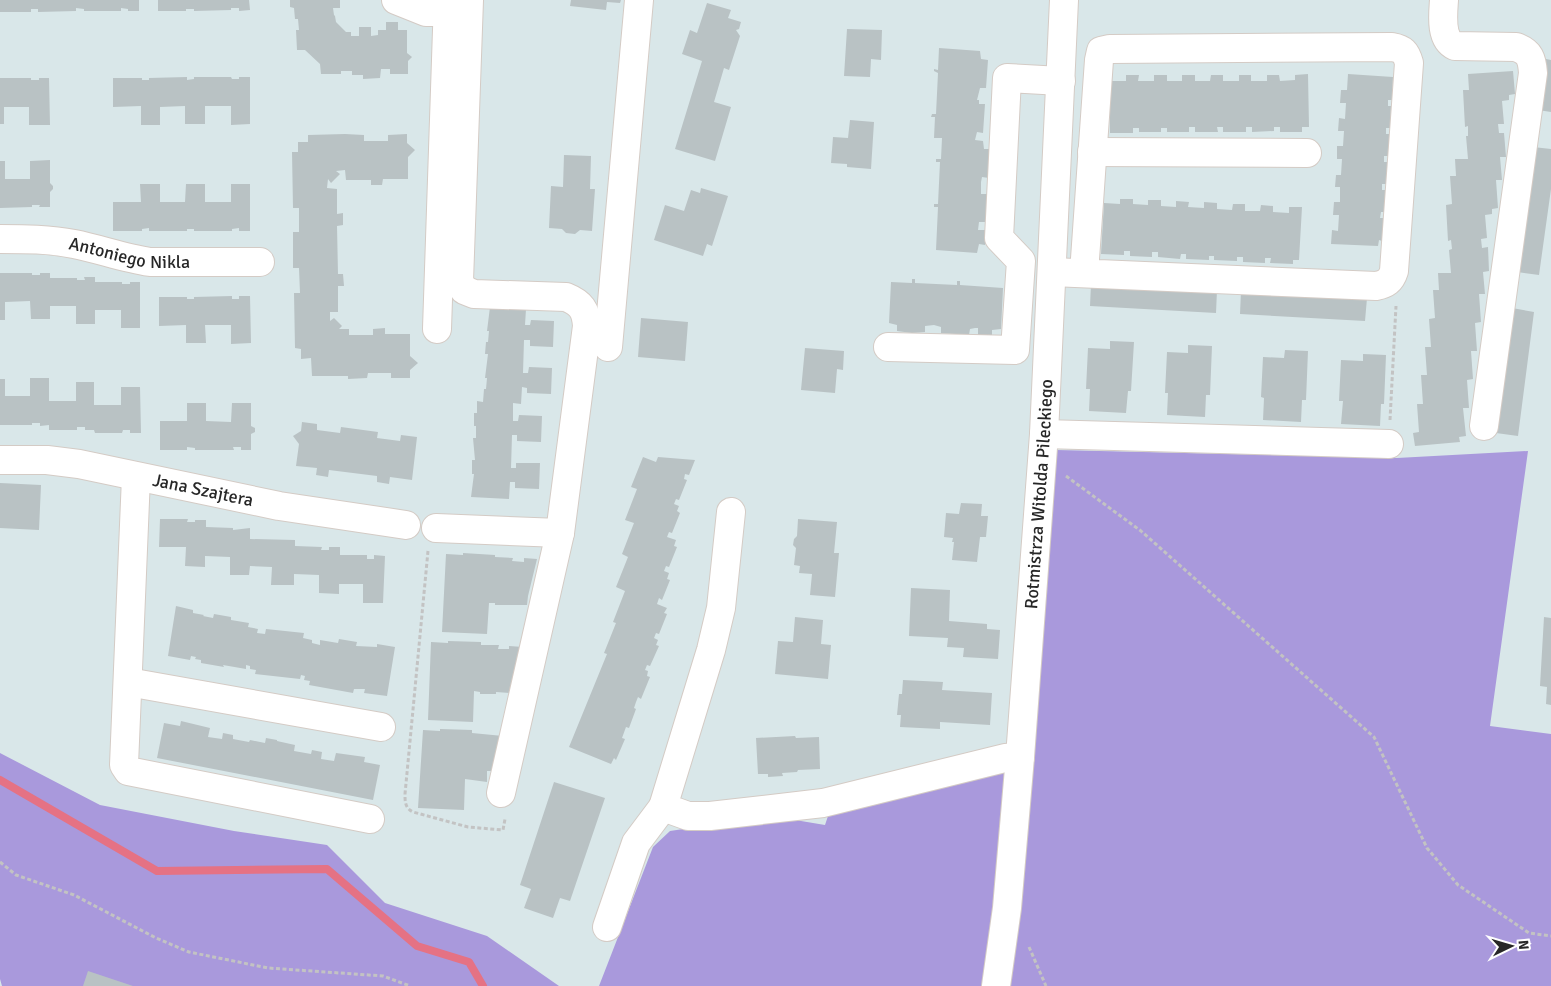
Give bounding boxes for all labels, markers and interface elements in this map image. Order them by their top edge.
street label: Antoniego Nikla [67,232,190,273]
street label: Rotmistrza Witolda Pileckiego [1020,379,1058,610]
street label: Jana Szajtera [151,469,255,511]
north arrow [1486,921,1536,971]
text: N [1515,939,1532,951]

